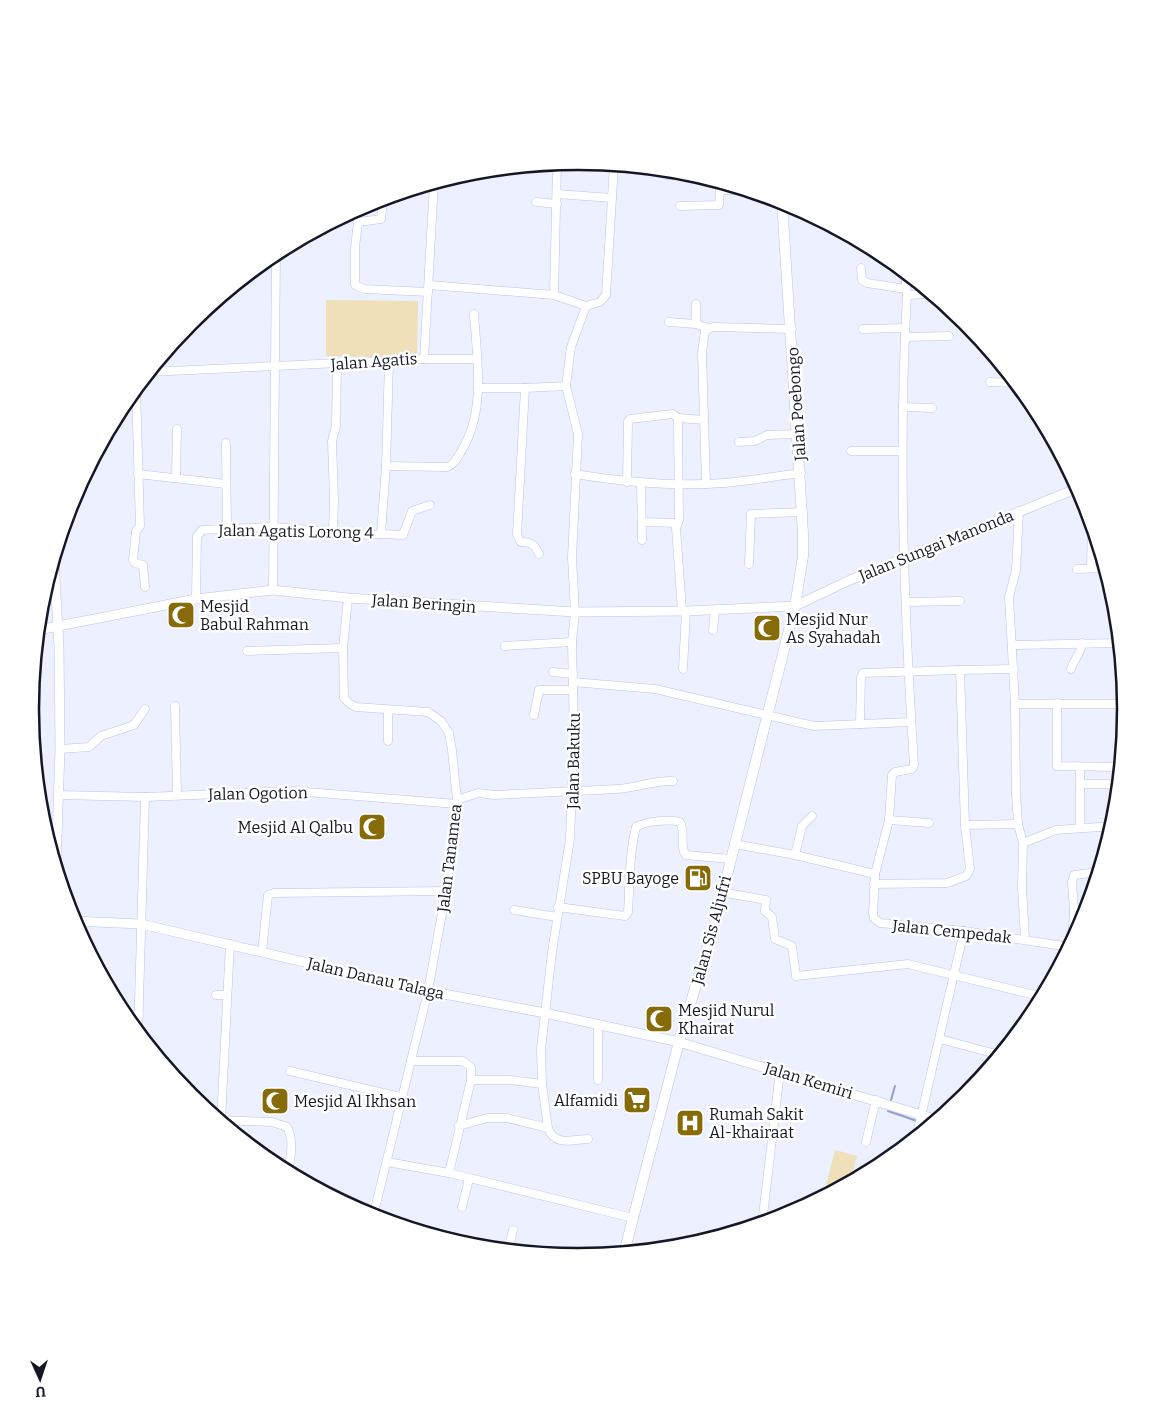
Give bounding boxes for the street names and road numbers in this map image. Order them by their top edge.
street label: Jalan Poebongo [783,346,810,462]
street label: Jalan Agatis [329,349,418,374]
street label: Jalan Sungai Manonda [855,506,1017,586]
street label: Jalan Agatis Lorong 4 [217,521,374,542]
street label: Jalan Beringin [370,590,477,617]
street label: Jalan Bakuku [563,713,584,810]
street label: Jalan Ogotion [207,783,308,804]
street label: Jalan Tanamea [433,803,466,914]
street label: Jalan Sis Aljufri [688,873,735,988]
street label: Jalan Cempedak [891,916,1012,947]
street label: Jalan Danau Talaga [305,953,446,1004]
street label: Jalan Kemiri [761,1058,855,1103]

